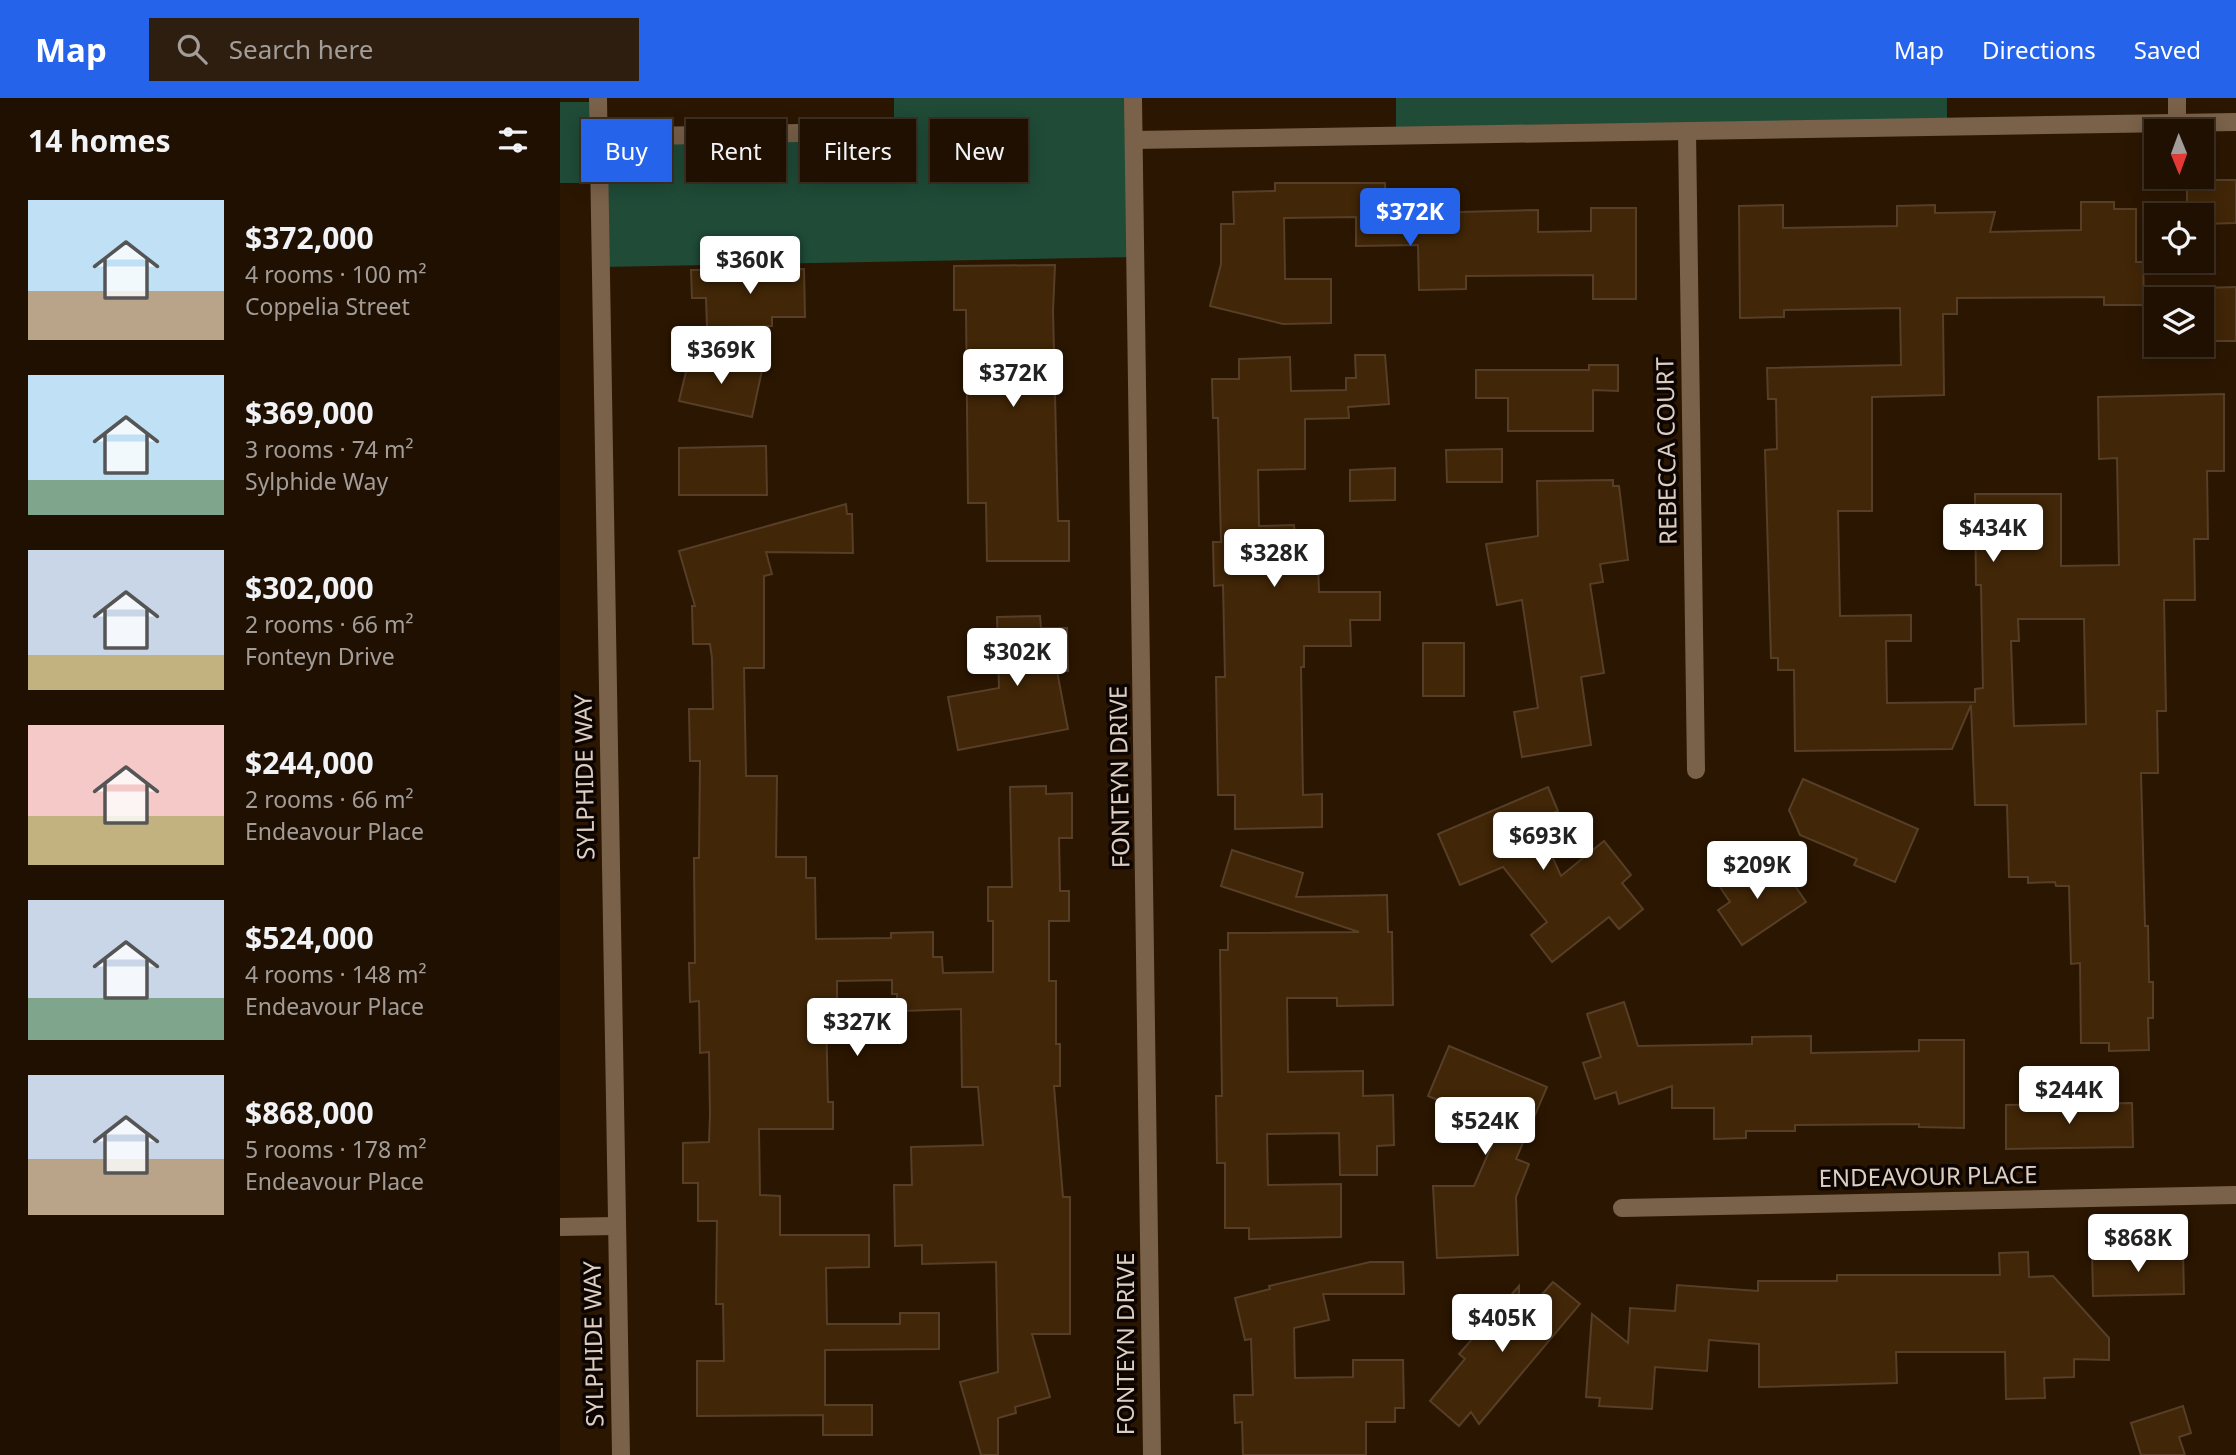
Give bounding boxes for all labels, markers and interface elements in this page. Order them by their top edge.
search box [149,18,639,81]
text: Map [35,27,107,72]
icon: search [173,30,211,68]
text: Search here [229,31,373,67]
text: Map [1894,33,1944,66]
text: Directions [1982,33,2096,66]
text: Saved [2134,33,2201,66]
chip: Buy [581,119,672,182]
chip: Rent [686,119,786,182]
chip: Filters [800,119,916,182]
chip: New [930,119,1028,182]
north arrow [2144,119,2214,189]
map controls [2144,119,2214,357]
text: 14 homes [28,120,171,161]
icon: filters [494,121,532,159]
pin: $372K [1361,188,1459,248]
text: $372K [1376,195,1444,227]
button: locate [2144,203,2214,273]
text: $372,000 [245,217,374,258]
icon: home [84,228,168,312]
pin: $360K [701,236,799,296]
text: $360K [716,243,784,275]
text: 4 rooms · 100 m² [245,258,427,290]
button: layers [2144,287,2214,357]
text: Coppelia Street [245,290,410,322]
pin: $369K [672,327,770,386]
text: $369K [687,333,755,365]
pin: $372K [964,350,1062,409]
text: $372K [979,356,1047,388]
street label: REBECCA COURT [1647,356,1684,545]
text: $369,000 [245,392,374,433]
icon: home [84,403,168,487]
text: 3 rooms · 74 m² [245,433,414,465]
text: Sylphide Way [245,465,388,497]
pin: $434K [1944,504,2042,564]
text: $434K [1959,511,2027,543]
pin: $328K [1225,530,1323,589]
text: $328K [1240,536,1308,568]
text: $302,000 [245,567,374,608]
icon: home [84,578,168,662]
text: 2 rooms · 66 m² [245,608,414,640]
pin: $302K [968,628,1066,688]
text: $302K [983,635,1051,667]
text: Fonteyn Drive [245,640,395,672]
street label: FONTEYN DRIVE [1100,685,1137,869]
street label: SYLPHIDE WAY [566,693,601,860]
text: $244,000 [245,742,374,783]
icon: home [84,753,168,837]
text: 2 rooms · 66 m² [245,783,414,815]
pin: $693K [1494,812,1592,872]
text: Endeavour Place [245,815,424,847]
text: $693K [1509,819,1577,851]
pin: $209K [1708,842,1806,901]
text: $209K [1723,848,1791,880]
text: $524,000 [245,917,374,958]
icon: home [84,928,168,1012]
text: 4 rooms · 148 m² [245,958,427,990]
text: Endeavour Place [245,990,424,1022]
pin: $327K [808,998,906,1058]
text: $327K [823,1005,891,1037]
pin: $244K [2020,1066,2118,1126]
text: $244K [2035,1073,2103,1105]
text: $868,000 [245,1092,374,1133]
pin: $524K [1436,1098,1534,1157]
icon: home [84,1103,168,1187]
text: $524K [1451,1104,1519,1136]
text: 5 rooms · 178 m² [245,1133,427,1165]
street label: ENDEAVOUR PLACE [1818,1157,2038,1194]
text: Endeavour Place [245,1165,424,1197]
pin: $868K [2089,1214,2187,1274]
text: $868K [2104,1221,2172,1253]
street label: FONTEYN DRIVE [1108,1253,1141,1435]
street label: SYLPHIDE WAY [575,1260,610,1427]
pin: $405K [1453,1294,1551,1354]
text: $405K [1468,1301,1536,1333]

